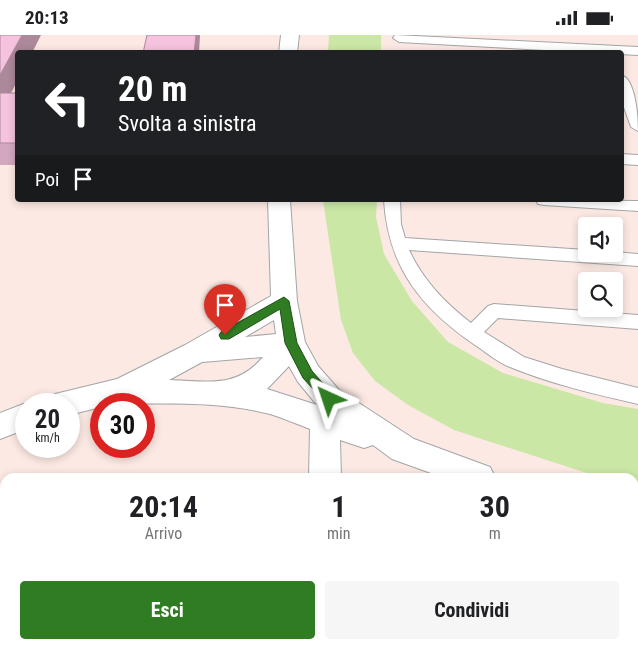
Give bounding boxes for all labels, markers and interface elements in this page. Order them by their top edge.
text: 20:13 [25,6,69,29]
text: 20 m [118,69,187,110]
icon: left [35,70,100,135]
text: Svolta a sinistra [118,111,257,136]
icon: arrive [69,165,97,193]
text: Poi [35,168,59,191]
map controls [578,217,623,317]
button: sound [578,217,623,262]
button: search [578,272,623,317]
pin [204,284,246,335]
icon: arrive [211,291,239,319]
position arrow [302,372,354,424]
speed limit sign: 30 [90,393,155,458]
text: 20 [35,405,60,434]
text: km/h [35,431,60,445]
text: 20:14 [129,489,198,524]
text: 1 [331,489,346,524]
text: 30 [480,489,510,524]
text: Arrivo [145,524,182,543]
text: min [327,524,350,543]
text: m [489,524,501,543]
button: Esci [20,581,315,639]
button: Condividi [325,581,619,639]

